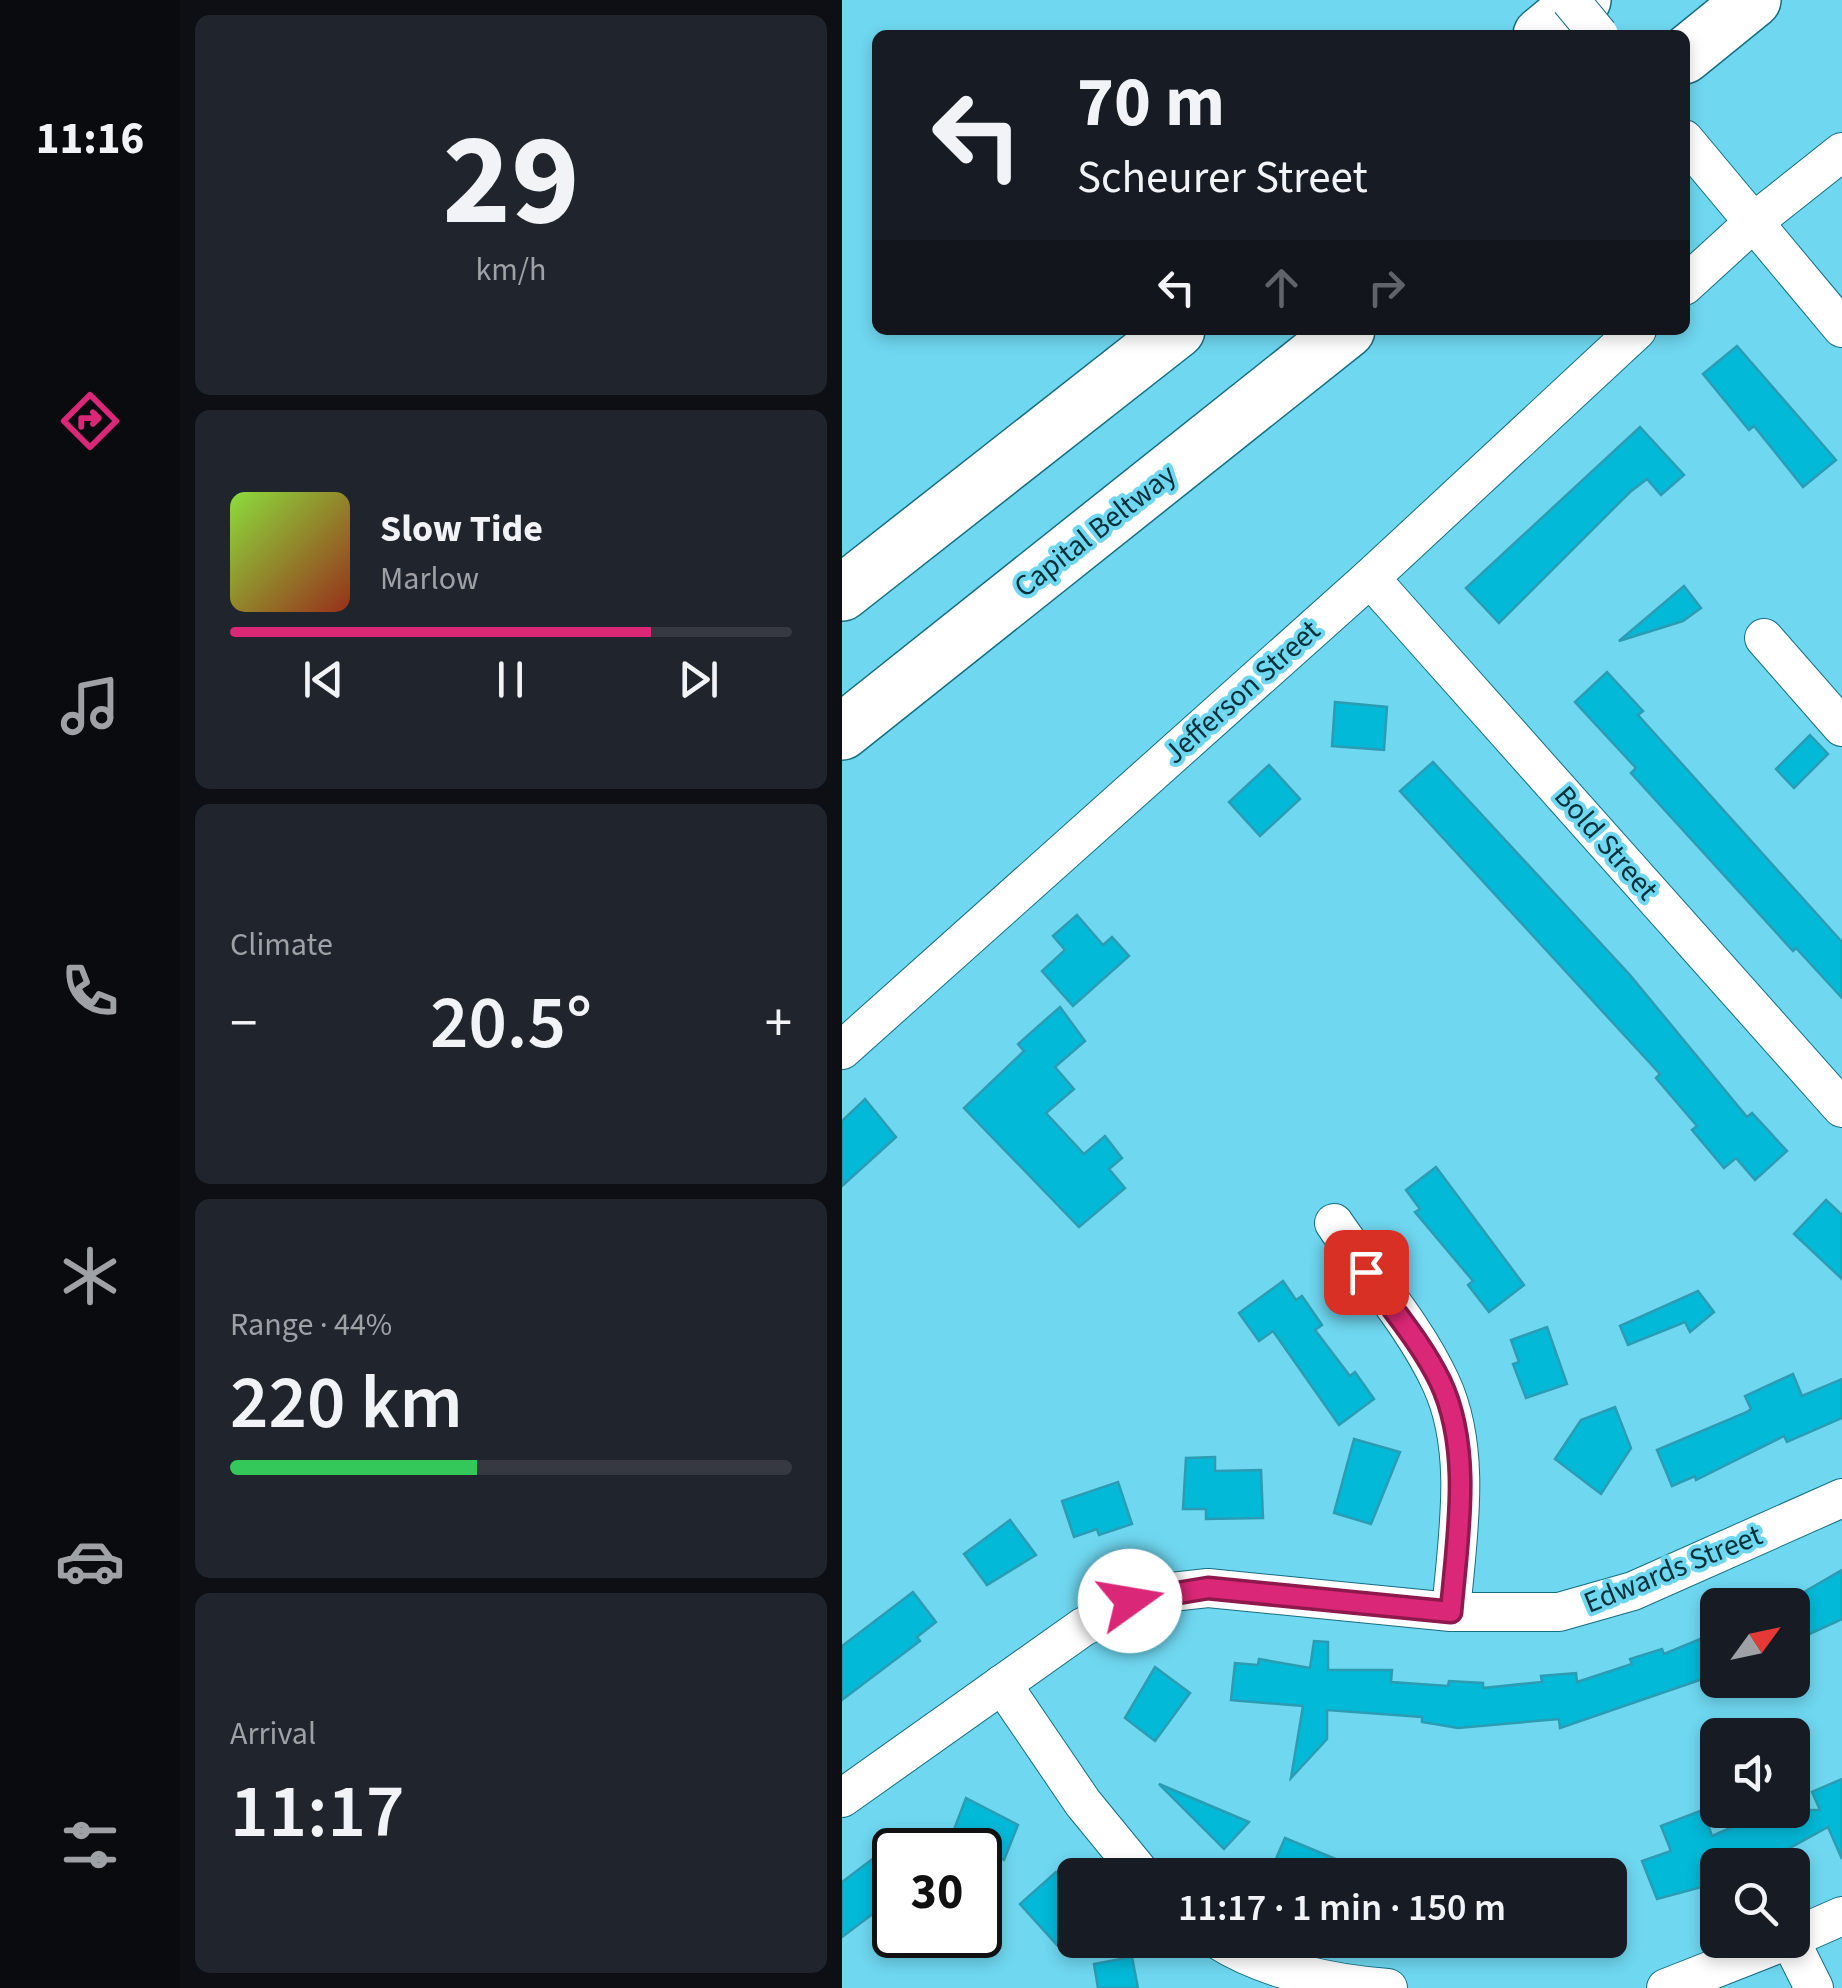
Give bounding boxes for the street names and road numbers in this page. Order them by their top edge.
street label: Capital Beltway [1005,454,1185,608]
street label: Jefferson Street [1154,610,1330,774]
street label: Bold Street [1544,776,1668,910]
street label: Edwards Street [1577,1514,1769,1624]

